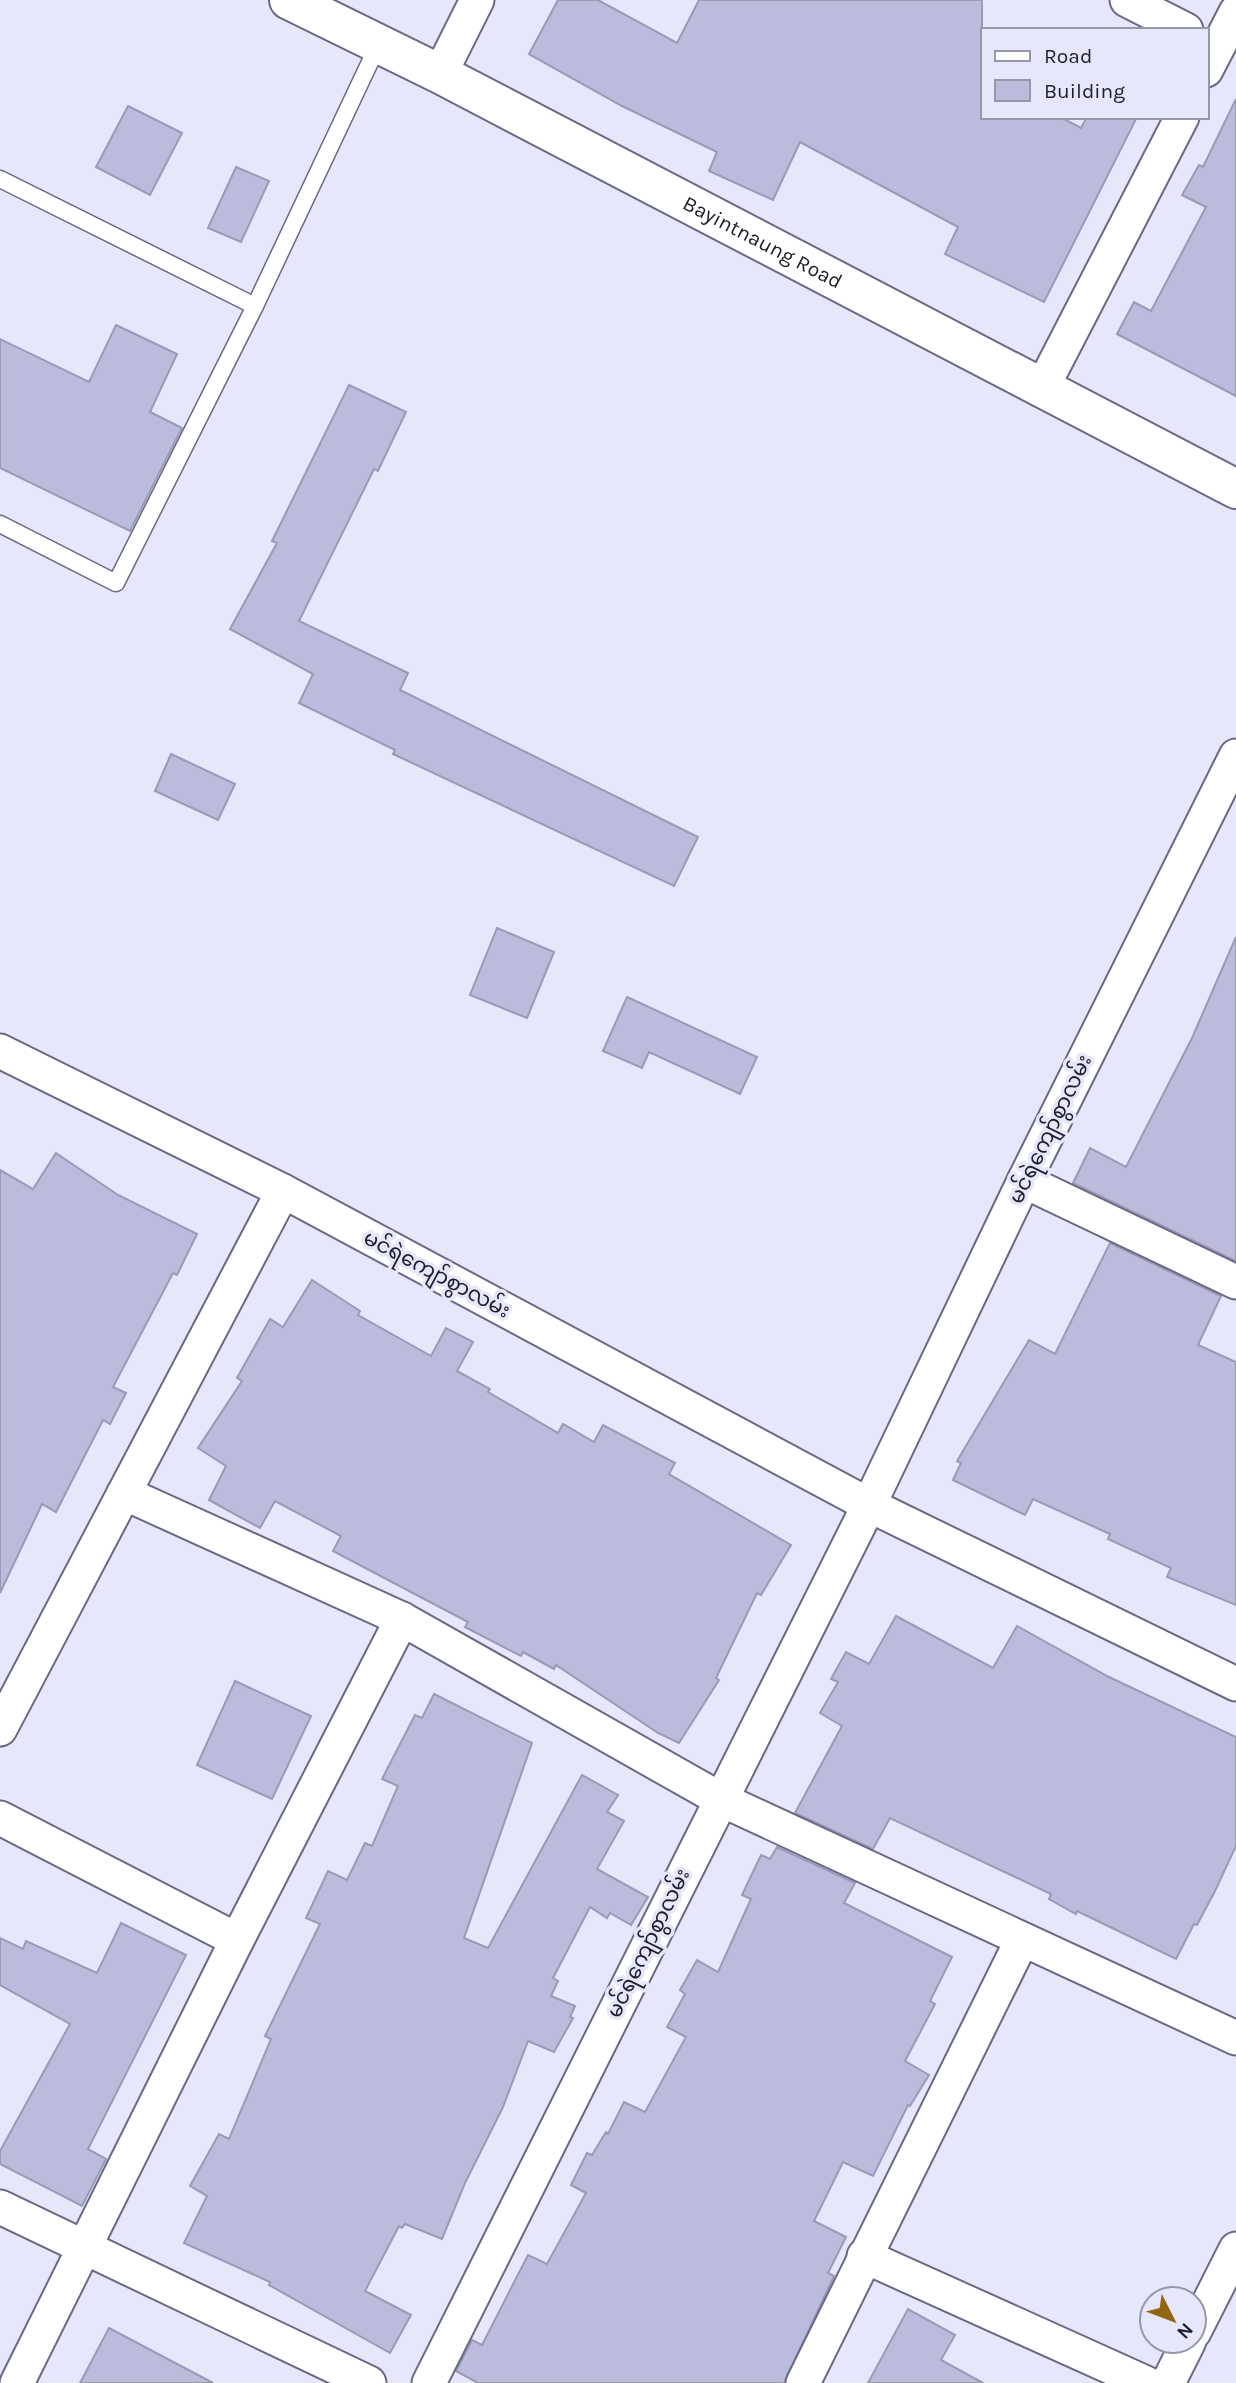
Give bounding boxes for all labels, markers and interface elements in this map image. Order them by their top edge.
legend [981,28,1208,119]
text: Road [1044,44,1092,68]
text: Building [1044,79,1125,103]
street label: Bayintnaung Road [679,191,846,294]
street label: မင်ရဲကျော်စွာလမ်း [1000,1049,1102,1210]
street label: မင်ရဲကျော်စွာလမ်း [357,1222,516,1328]
street label: မင်ရဲကျော်စွာလမ်း [598,1863,700,2024]
north arrow [1138,2285,1208,2355]
text: N [1172,2318,1198,2343]

